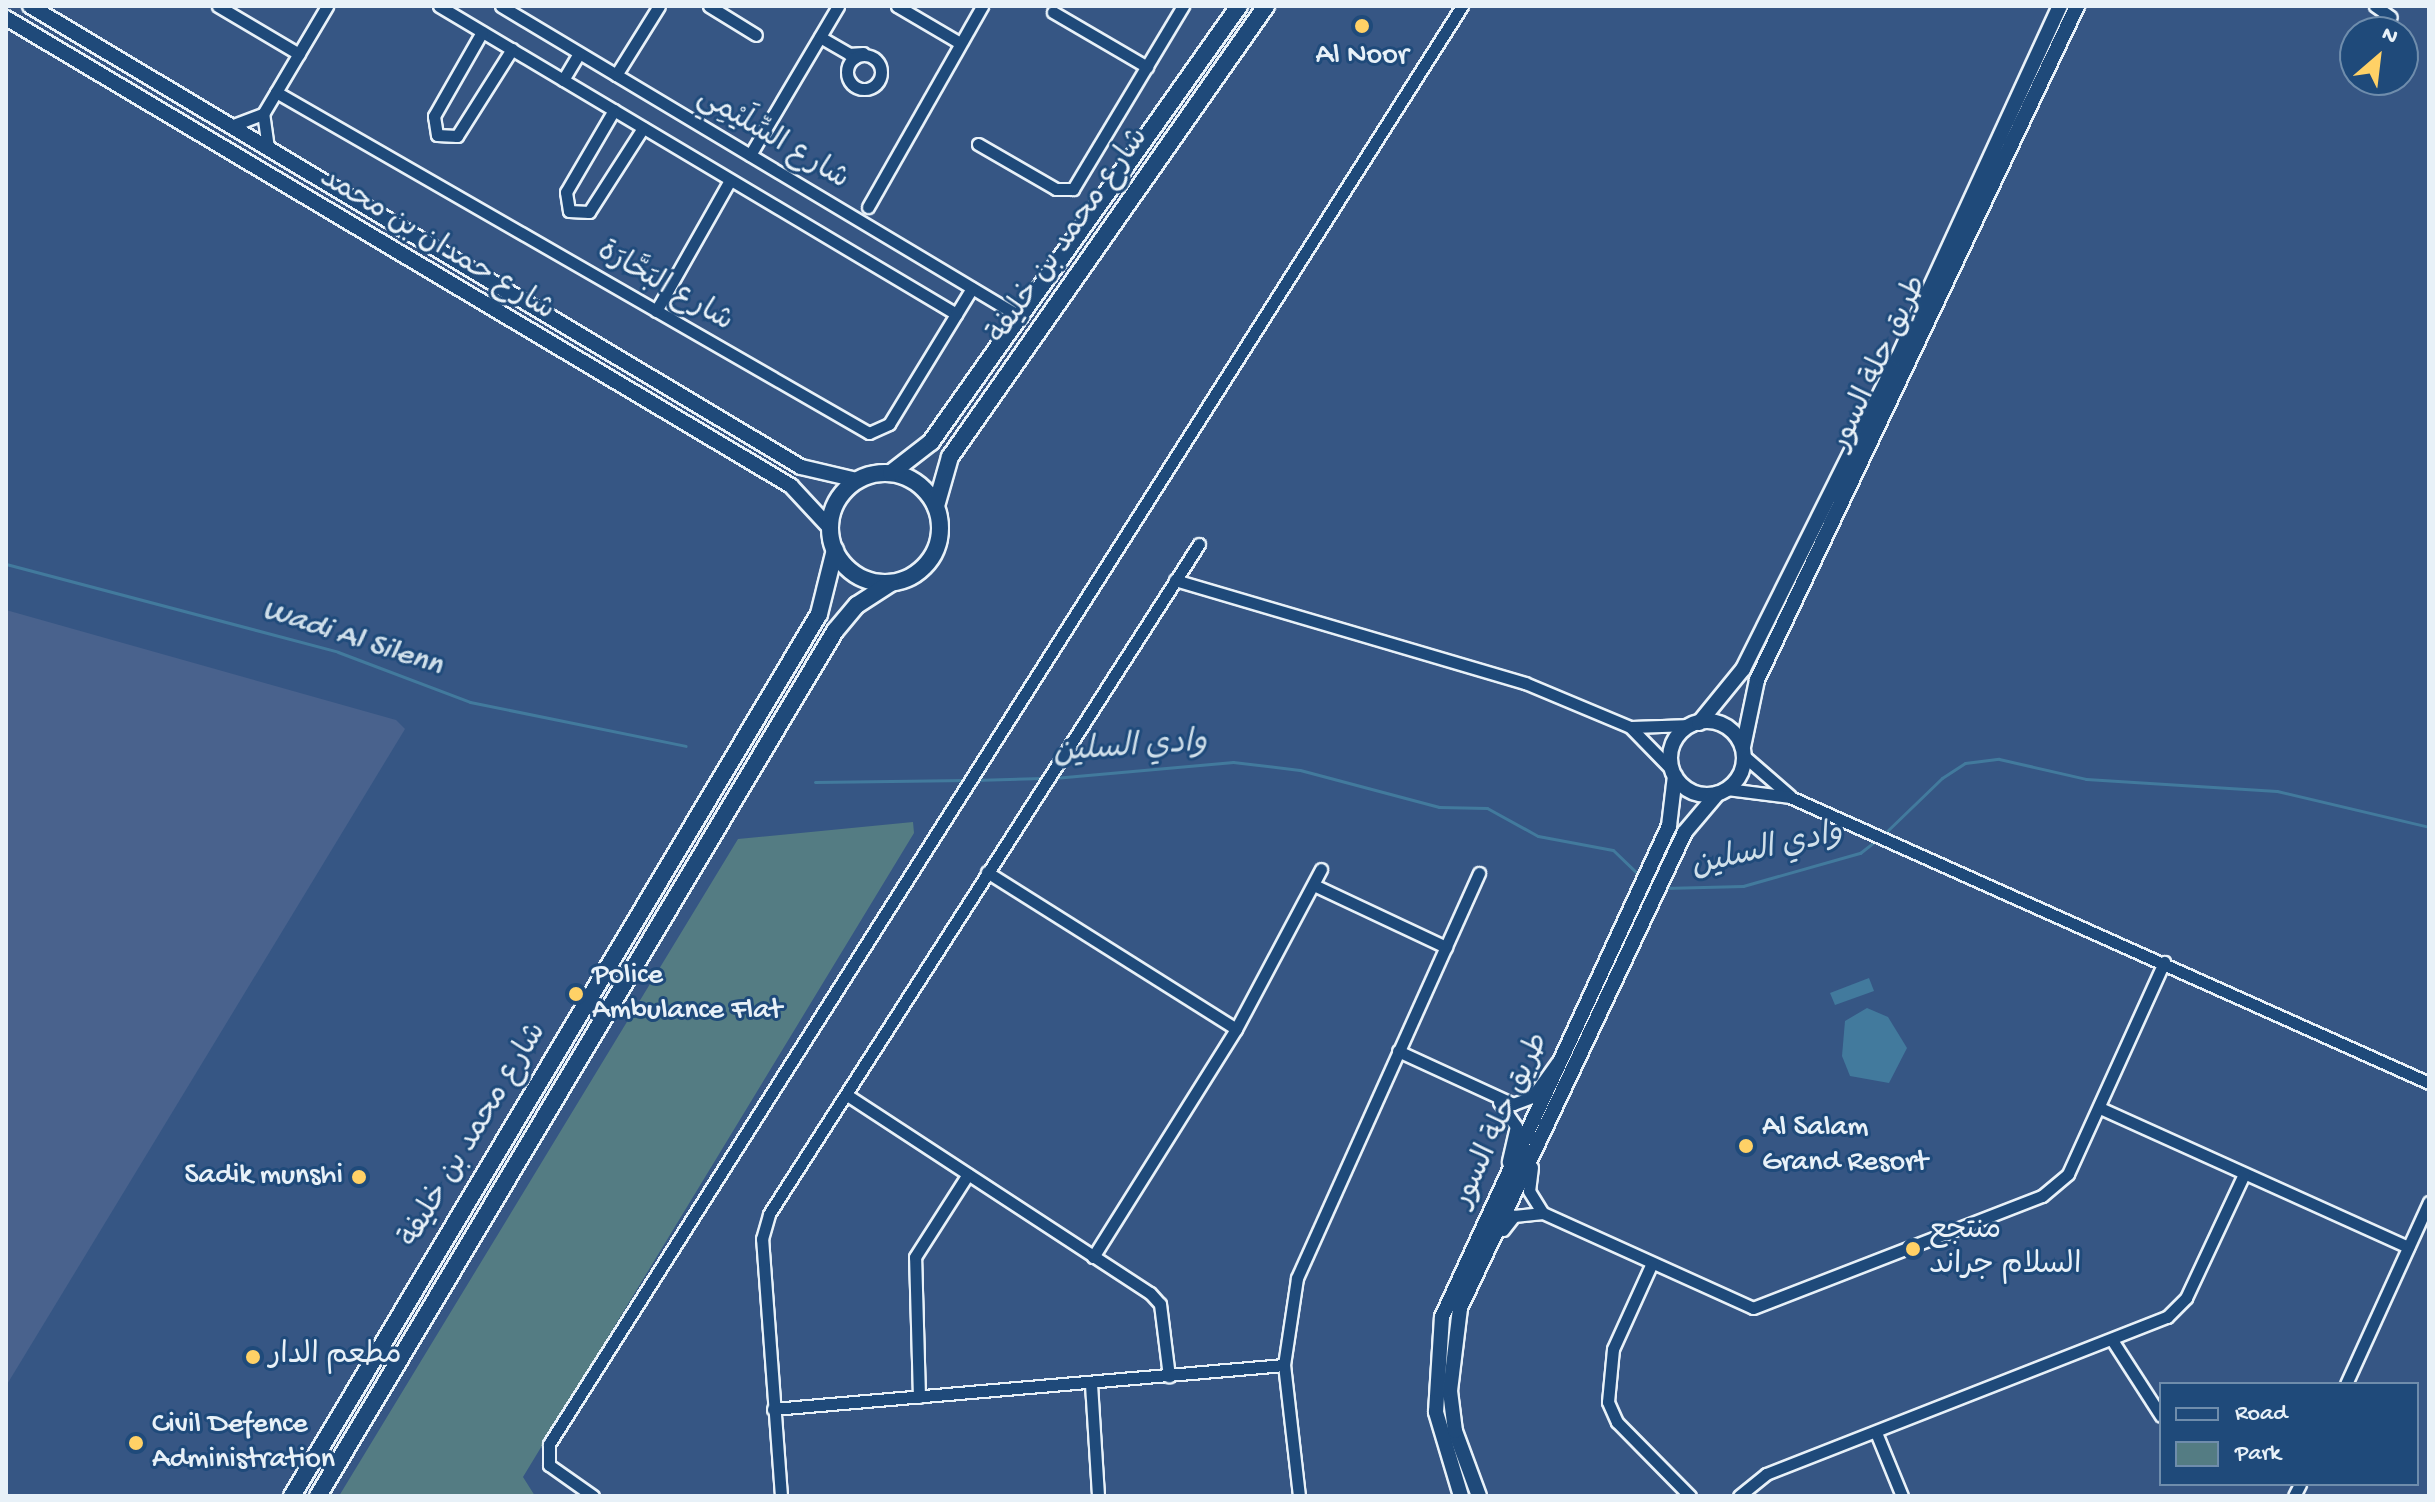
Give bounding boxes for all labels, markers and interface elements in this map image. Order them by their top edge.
north arrow [2339,16,2419,96]
marker: Al Noor [1353,17,1371,35]
text: N [2377,22,2402,51]
place label: Al Noor [1316,39,1408,75]
street label: شارع السِّلَيْمِي [690,81,854,199]
street label: شارع محمد بن خليفة [982,122,1158,352]
street label: شارع حمدان بن محمد [312,162,560,330]
street label: شارع البَحَّارَة [590,235,738,341]
street label: طريق حلة السور [1825,271,1937,457]
water label: Wadi Al Silenn [257,592,447,686]
water label: وادي السلين [1052,724,1208,774]
water label: وادي السلين [1687,815,1847,887]
place label: Police Ambulance Flat [592,959,782,1030]
marker: Police Ambulance Flat [567,985,585,1003]
street label: شارع محمد بن خليفة [394,1017,556,1255]
street label: طريق حلة السور [1447,1028,1559,1214]
place label: Al Salam Grand Resort [1762,1111,1928,1182]
marker: Al Salam Grand Resort [1737,1137,1755,1155]
place label: Sadik munshi [185,1159,343,1195]
marker: Sadik munshi [350,1168,368,1186]
place label: منتجع السلام جراند [1929,1214,2081,1284]
marker: منتجع السلام جراند [1904,1240,1922,1258]
place label: مطعم الدار [269,1339,402,1375]
marker: مطعم الدار [244,1348,262,1366]
legend [2159,1382,2419,1486]
text: Road [2235,1400,2287,1429]
place label: Civil Defence Administration [152,1408,335,1478]
marker: Civil Defence Administration [127,1434,145,1452]
text: Park [2235,1440,2281,1469]

